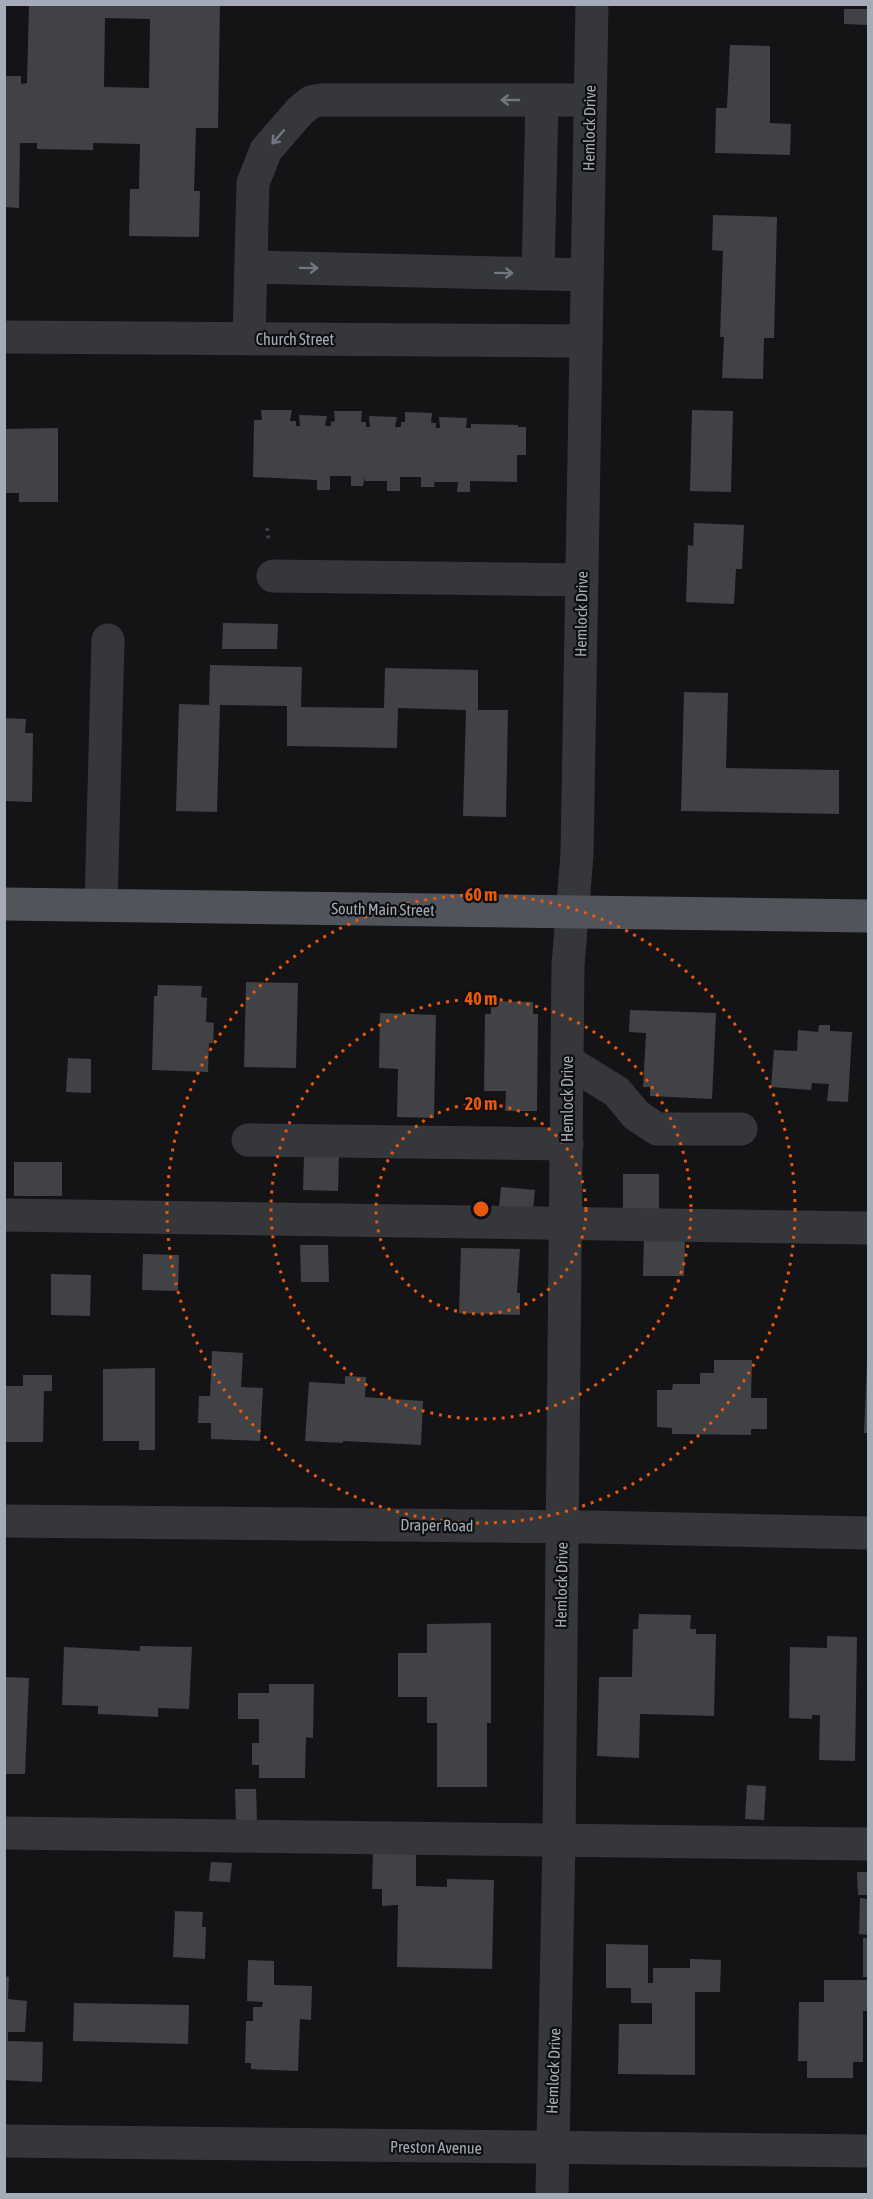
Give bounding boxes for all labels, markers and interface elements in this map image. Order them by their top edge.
street label: Hemlock Drive [579,85,599,171]
one-way arrow [501,94,521,106]
one-way arrow [271,129,284,145]
one-way arrow [299,263,319,274]
one-way arrow [494,267,514,279]
street label: Church Street [256,330,335,348]
street label: Hemlock Drive [571,571,591,657]
text: 60 m [465,884,497,905]
street label: South Main Street [331,899,435,919]
text: 40 m [464,988,497,1009]
street label: Hemlock Drive [558,1056,576,1142]
text: 20 m [465,1093,497,1114]
centre of rings [471,1199,491,1219]
street label: Draper Road [400,1515,474,1536]
street label: Hemlock Drive [551,1542,571,1628]
street label: Hemlock Drive [543,2028,563,2114]
street label: Preston Avenue [390,2137,482,2157]

